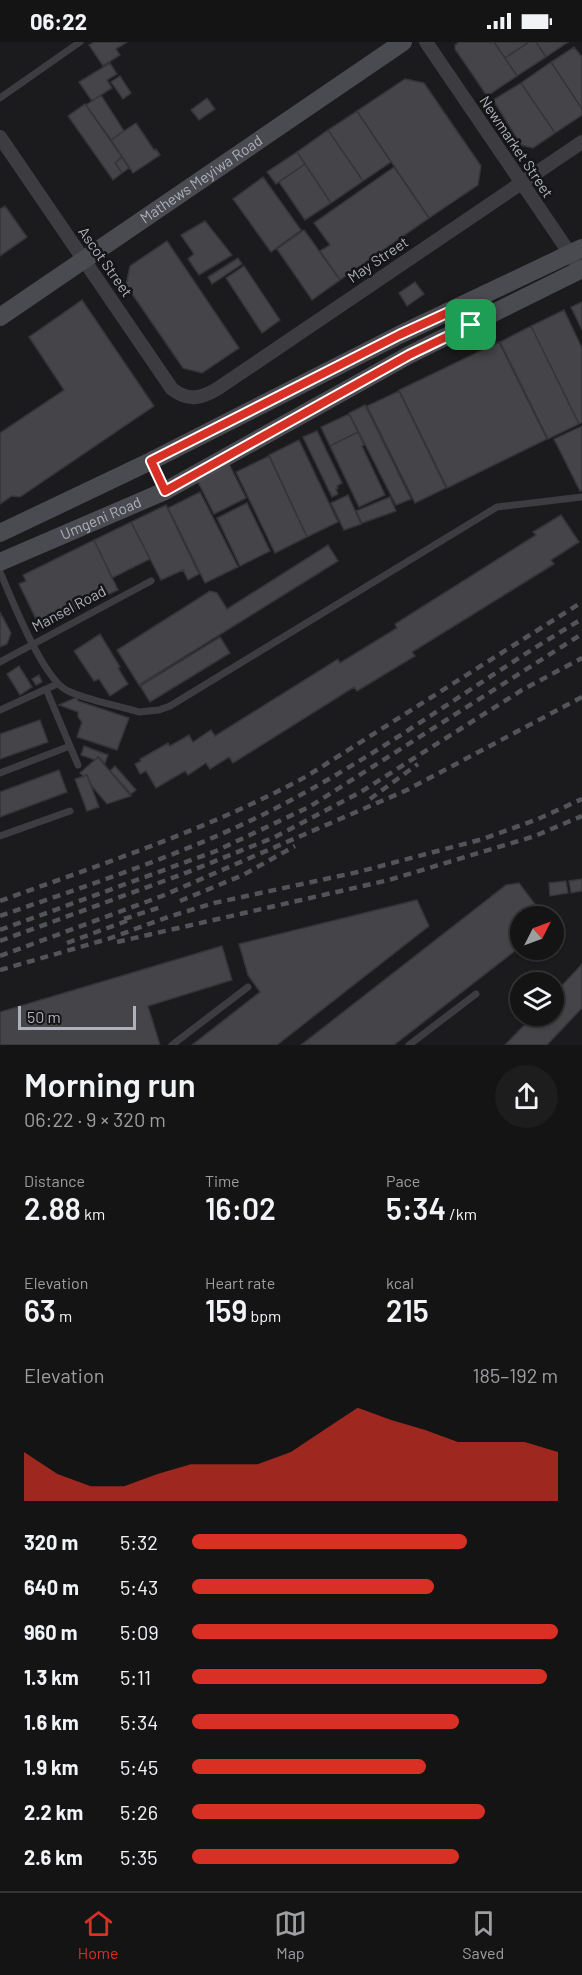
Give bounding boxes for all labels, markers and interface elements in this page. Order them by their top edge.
text: 06:22 [30,8,87,34]
street label: Newmarket Street [476,92,558,201]
street label: Mathews Meyiwa Road [136,131,266,227]
street label: Ascot Street [75,223,137,300]
street label: May Street [344,232,411,286]
pin [445,299,496,350]
icon: arrive [454,308,487,341]
street label: Umgeni Road [57,492,144,543]
street label: Mansel Road [28,581,109,635]
north arrow [510,906,564,960]
map controls [510,906,564,1026]
button: layers [510,972,564,1026]
scale bar [18,1003,136,1031]
text: 50 m [27,1007,61,1026]
text: Morning run [24,1064,196,1104]
button: share [495,1065,558,1128]
text: 06:22 · 9 × 320 m [24,1107,166,1131]
text: Distance [24,1171,85,1190]
text: Time [205,1171,240,1190]
text: Pace [386,1171,420,1190]
text: 2.88 [24,1190,81,1226]
text: 16:02 [205,1190,276,1226]
text: 5:34 [386,1190,446,1226]
text: km [81,1204,105,1223]
text: /km [446,1204,477,1223]
text: Elevation [24,1273,88,1292]
text: Heart rate [205,1273,275,1292]
text: kcal [386,1273,414,1292]
text: 63 [24,1292,56,1328]
text: 159 [205,1292,247,1328]
text: 215 [386,1292,429,1328]
text: m [56,1306,72,1325]
text: bpm [247,1306,281,1325]
text: Elevation [24,1363,105,1387]
text: 185–192 m [473,1363,558,1387]
text: 320 m [24,1530,78,1554]
text: 5:32 [120,1530,158,1554]
text: 640 m [24,1575,79,1599]
text: 5:43 [120,1575,158,1599]
text: 960 m [24,1620,77,1644]
text: 5:09 [120,1620,159,1644]
text: 1.3 km [24,1665,79,1689]
text: 5:11 [120,1665,151,1689]
text: 1.6 km [24,1710,79,1734]
text: 5:34 [120,1710,158,1734]
text: 1.9 km [24,1755,78,1779]
text: 5:45 [120,1755,158,1779]
text: 2.2 km [24,1800,83,1824]
text: 5:26 [120,1800,158,1824]
text: 2.6 km [24,1845,83,1869]
text: 5:35 [120,1845,158,1869]
tab: Home [78,1907,119,1962]
tab: Map [274,1907,307,1962]
tab: Saved [462,1907,504,1962]

